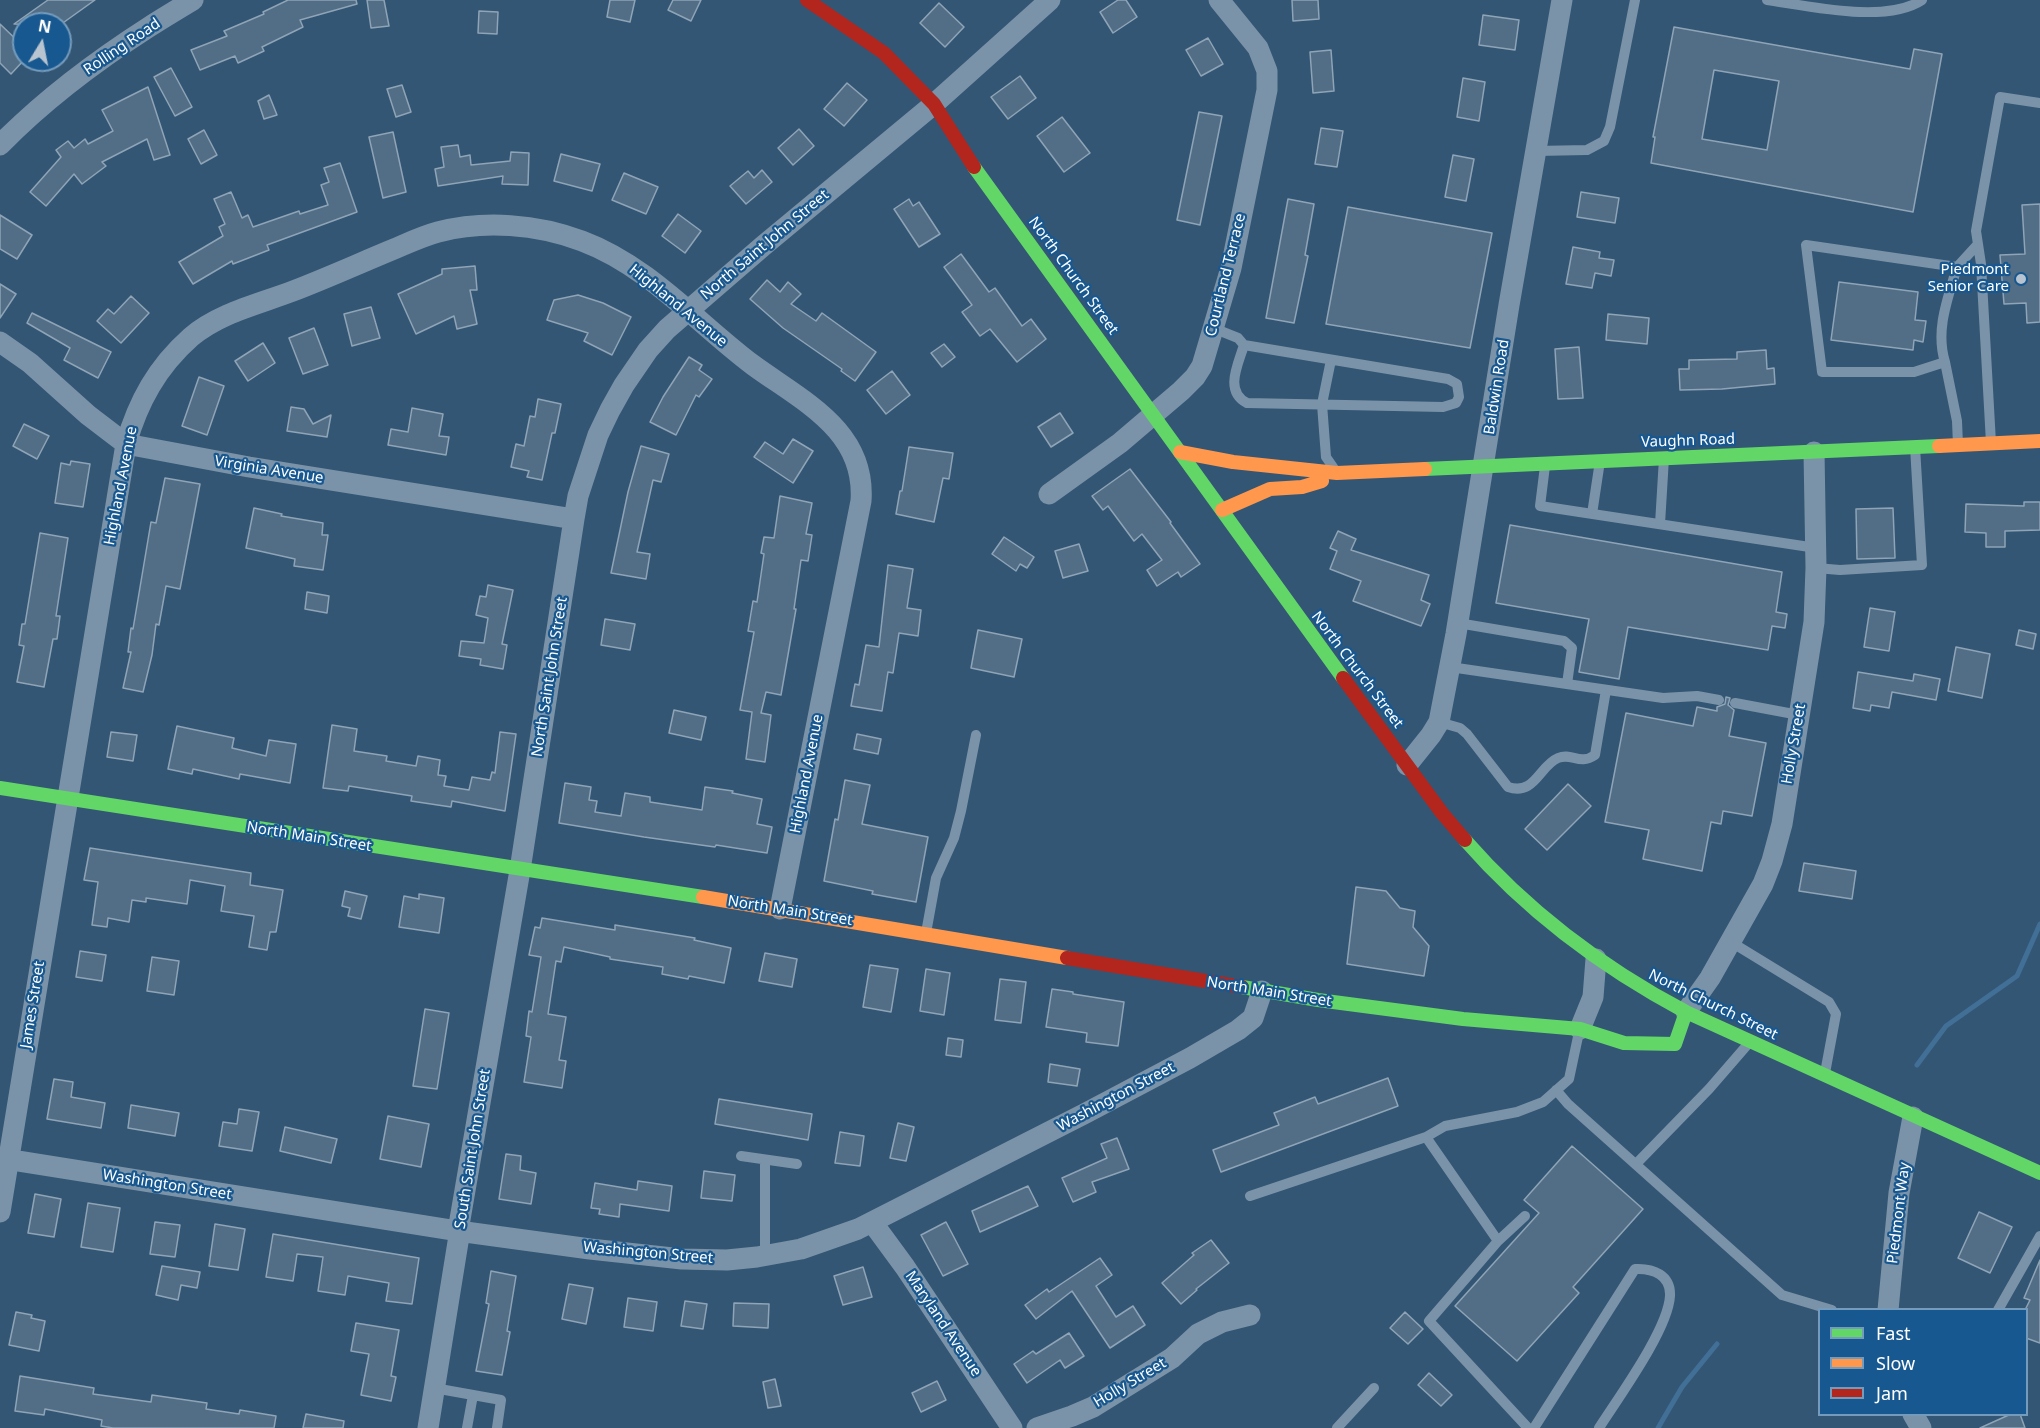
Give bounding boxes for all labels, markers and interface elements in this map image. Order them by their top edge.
north arrow [12,12,72,72]
text: N [36,14,53,38]
street label: Rolling Road [80,15,164,79]
street label: North Saint John Street [697,186,833,304]
street label: Courtland Terrace [1202,212,1250,338]
street label: North Church Street [1024,214,1122,338]
street label: Highland Avenue [625,261,731,351]
place label: Piedmont Senior Care [1928,261,2009,296]
marker: Piedmont Senior Care [2014,272,2028,286]
street label: Baldwin Road [1481,338,1513,436]
street label: Highland Avenue [101,425,141,547]
street label: Vaughn Road [1641,430,1735,452]
street label: Virginia Avenue [213,452,325,488]
street label: North Saint John Street [528,596,572,758]
street label: North Church Street [1307,608,1407,732]
street label: Holly Street [1778,702,1810,786]
street label: Highland Avenue [787,713,827,835]
street label: North Main Street [245,818,373,856]
street label: North Main Street [726,892,854,930]
street label: James Street [17,960,49,1050]
street label: North Church Street [1646,966,1780,1044]
street label: North Main Street [1205,973,1333,1011]
street label: Washington Street [1054,1058,1178,1136]
street label: South Saint John Street [451,1068,495,1230]
street label: Piedmont Way [1884,1161,1914,1265]
street label: Washington Street [101,1166,233,1204]
street label: Washington Street [582,1238,714,1268]
street label: Maryland Avenue [901,1268,985,1380]
legend [1818,1308,2028,1416]
text: Fast [1876,1321,1911,1345]
text: Slow [1876,1351,1915,1375]
street label: Holly Street [1090,1354,1170,1412]
text: Jam [1876,1381,1908,1405]

